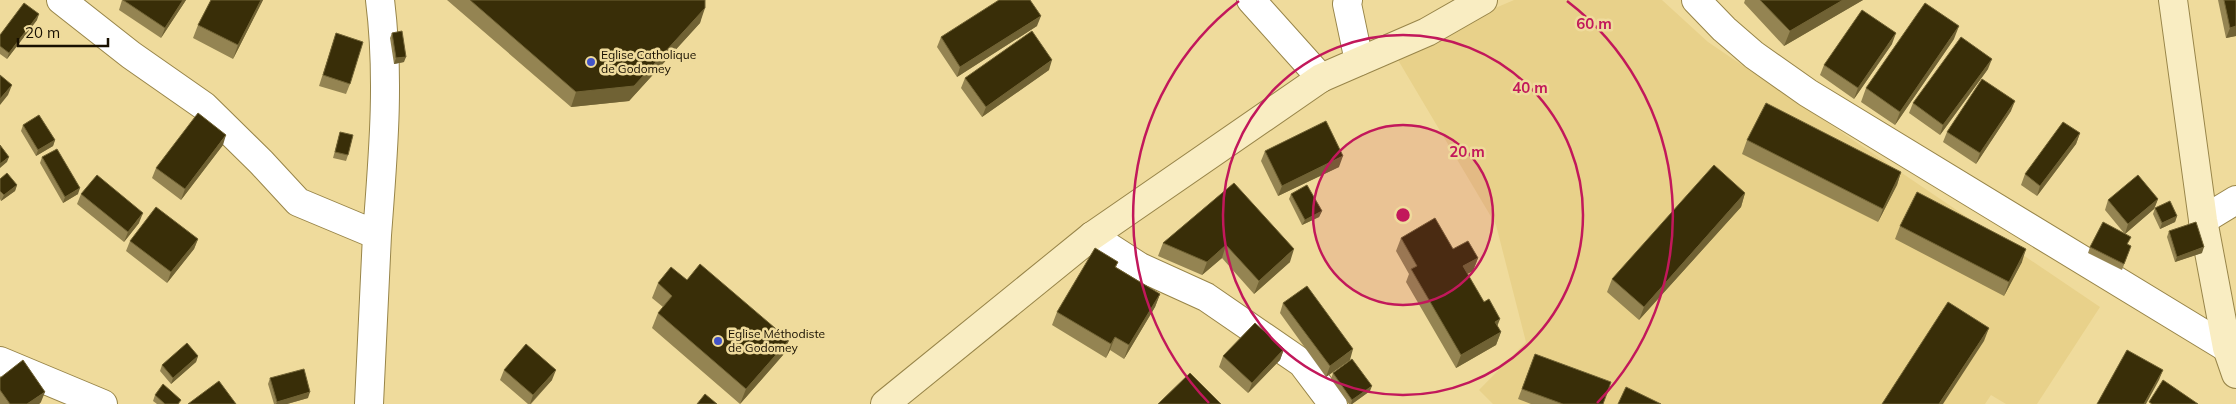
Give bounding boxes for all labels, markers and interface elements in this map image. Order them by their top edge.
text: 60 m [1576,14,1612,33]
scale bar [18,15,108,47]
text: 20 m [25,23,60,42]
place label: Eglise Catholique de Godomey [601,47,696,76]
marker: Eglise Catholique de Godomey [585,56,597,68]
text: 40 m [1512,78,1548,97]
text: 20 m [1449,142,1485,161]
centre of rings [1394,206,1412,224]
place label: Eglise Méthodiste de Godomey [728,326,825,355]
marker: Eglise Méthodiste de Godomey [712,335,724,347]

